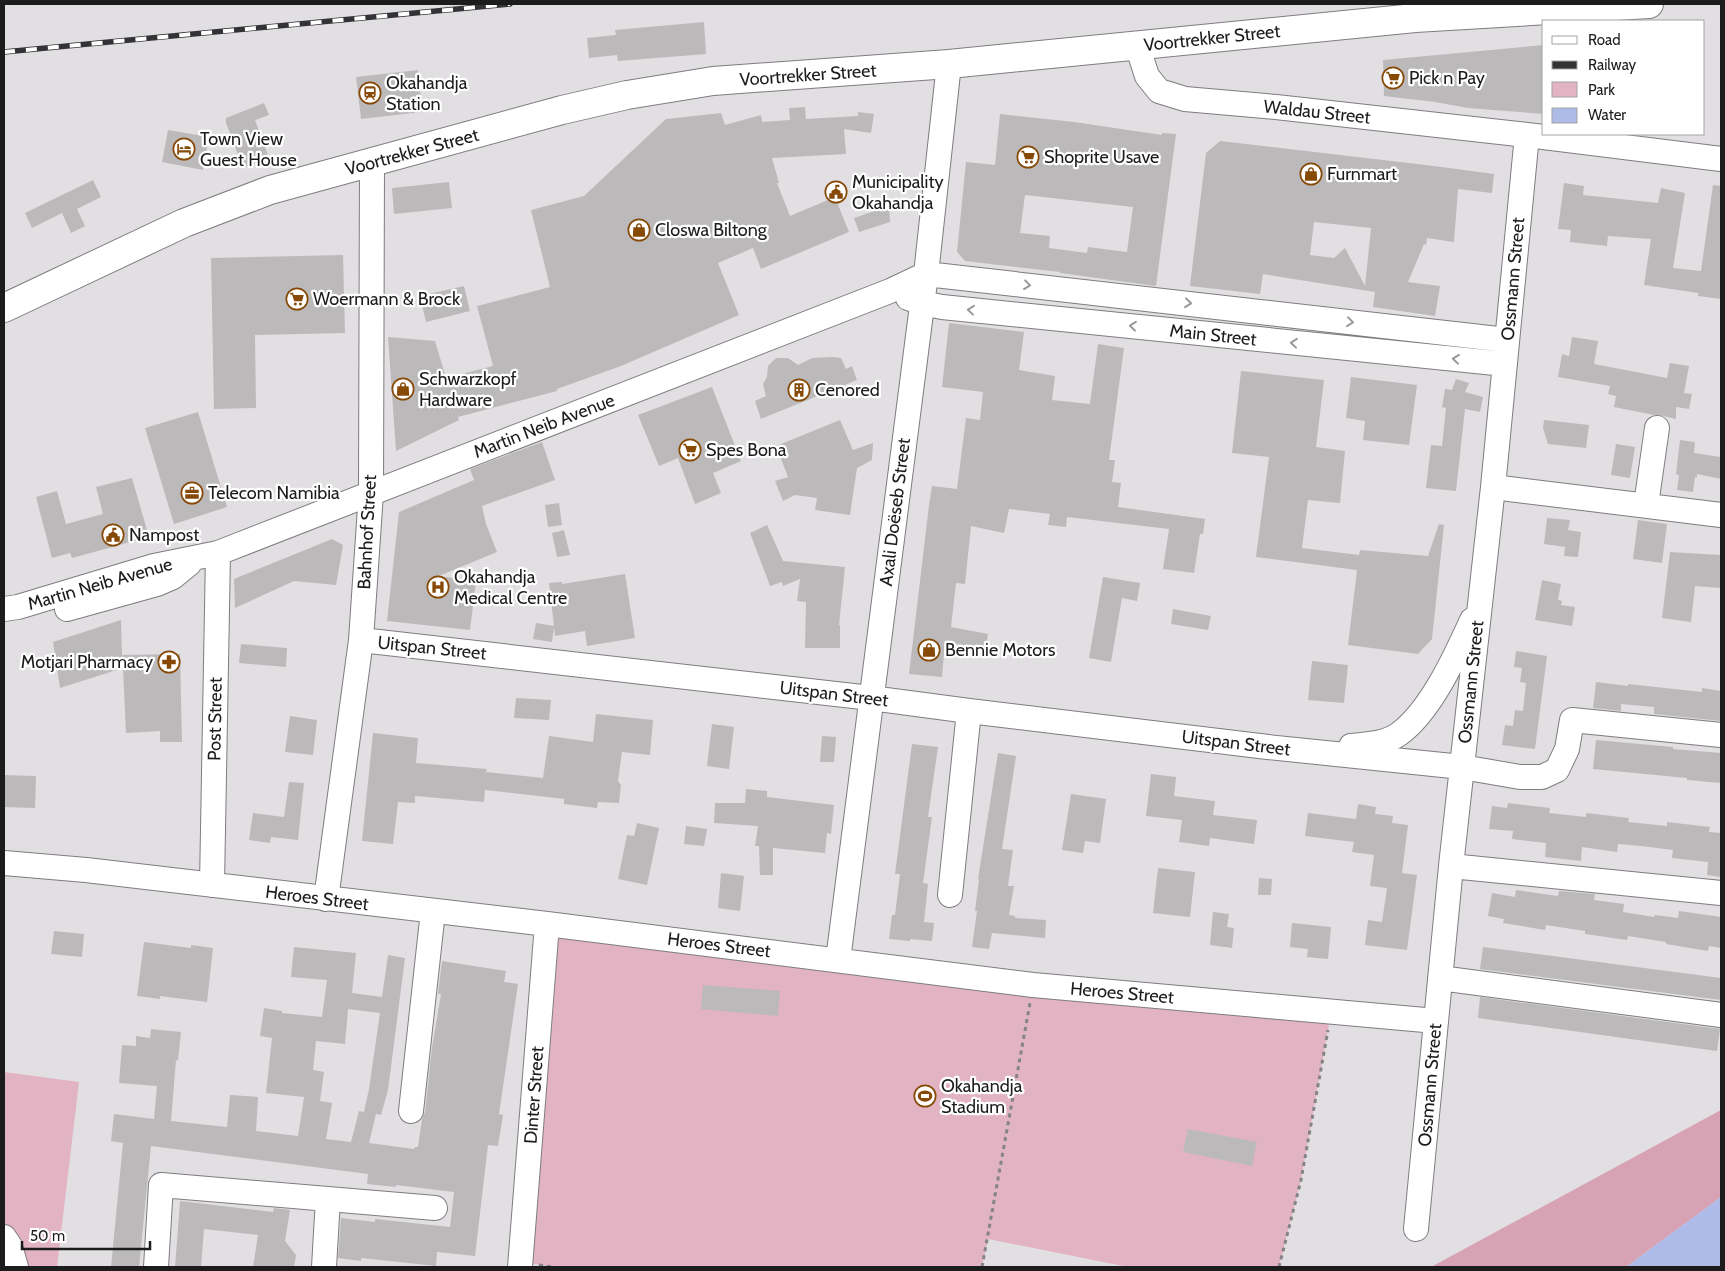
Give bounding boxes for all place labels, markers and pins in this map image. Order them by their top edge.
supermarket icon: Pick n Pay [1381,66,1405,90]
place label: Pick n Pay [1409,67,1485,89]
place label: Okahandja Station [386,72,468,115]
station icon: Okahandja Station [358,81,382,105]
place label: Town View Guest House [200,128,297,171]
hotel icon: Town View Guest House [172,137,196,161]
supermarket icon: Shoprite Usave [1016,145,1040,169]
place label: Shoprite Usave [1044,146,1159,168]
shop icon: Furnmart [1299,162,1323,186]
place label: Furnmart [1327,163,1397,185]
place label: Municipality Okahandja [852,171,944,214]
public building icon: Municipality Okahandja [824,180,848,204]
shop icon: Closwa Biltong [627,218,651,242]
place label: Closwa Biltong [655,219,768,241]
supermarket icon: Woermann & Brock [285,287,309,311]
place label: Woermann & Brock [313,288,461,310]
place label: Schwarzkopf Hardware [419,368,517,411]
shop icon: Schwarzkopf Hardware [391,377,415,401]
building icon: Cenored [787,378,811,402]
place label: Cenored [815,379,880,401]
supermarket icon: Spes Bona [678,438,702,462]
place label: Spes Bona [706,439,787,461]
office icon: Telecom Namibia [180,481,204,505]
place label: Telecom Namibia [208,482,340,504]
public building icon: Nampost [101,523,125,547]
place label: Nampost [129,524,199,546]
place label: Okahandja Medical Centre [454,566,567,609]
hospital icon: Okahandja Medical Centre [426,575,450,599]
shop icon: Bennie Motors [917,638,941,662]
place label: Bennie Motors [945,639,1055,661]
pharmacy icon: Motjari Pharmacy [157,650,181,674]
place label: Motjari Pharmacy [21,651,153,673]
place label: Okahandja Stadium [941,1075,1023,1118]
sports icon: Okahandja Stadium [913,1084,937,1108]

